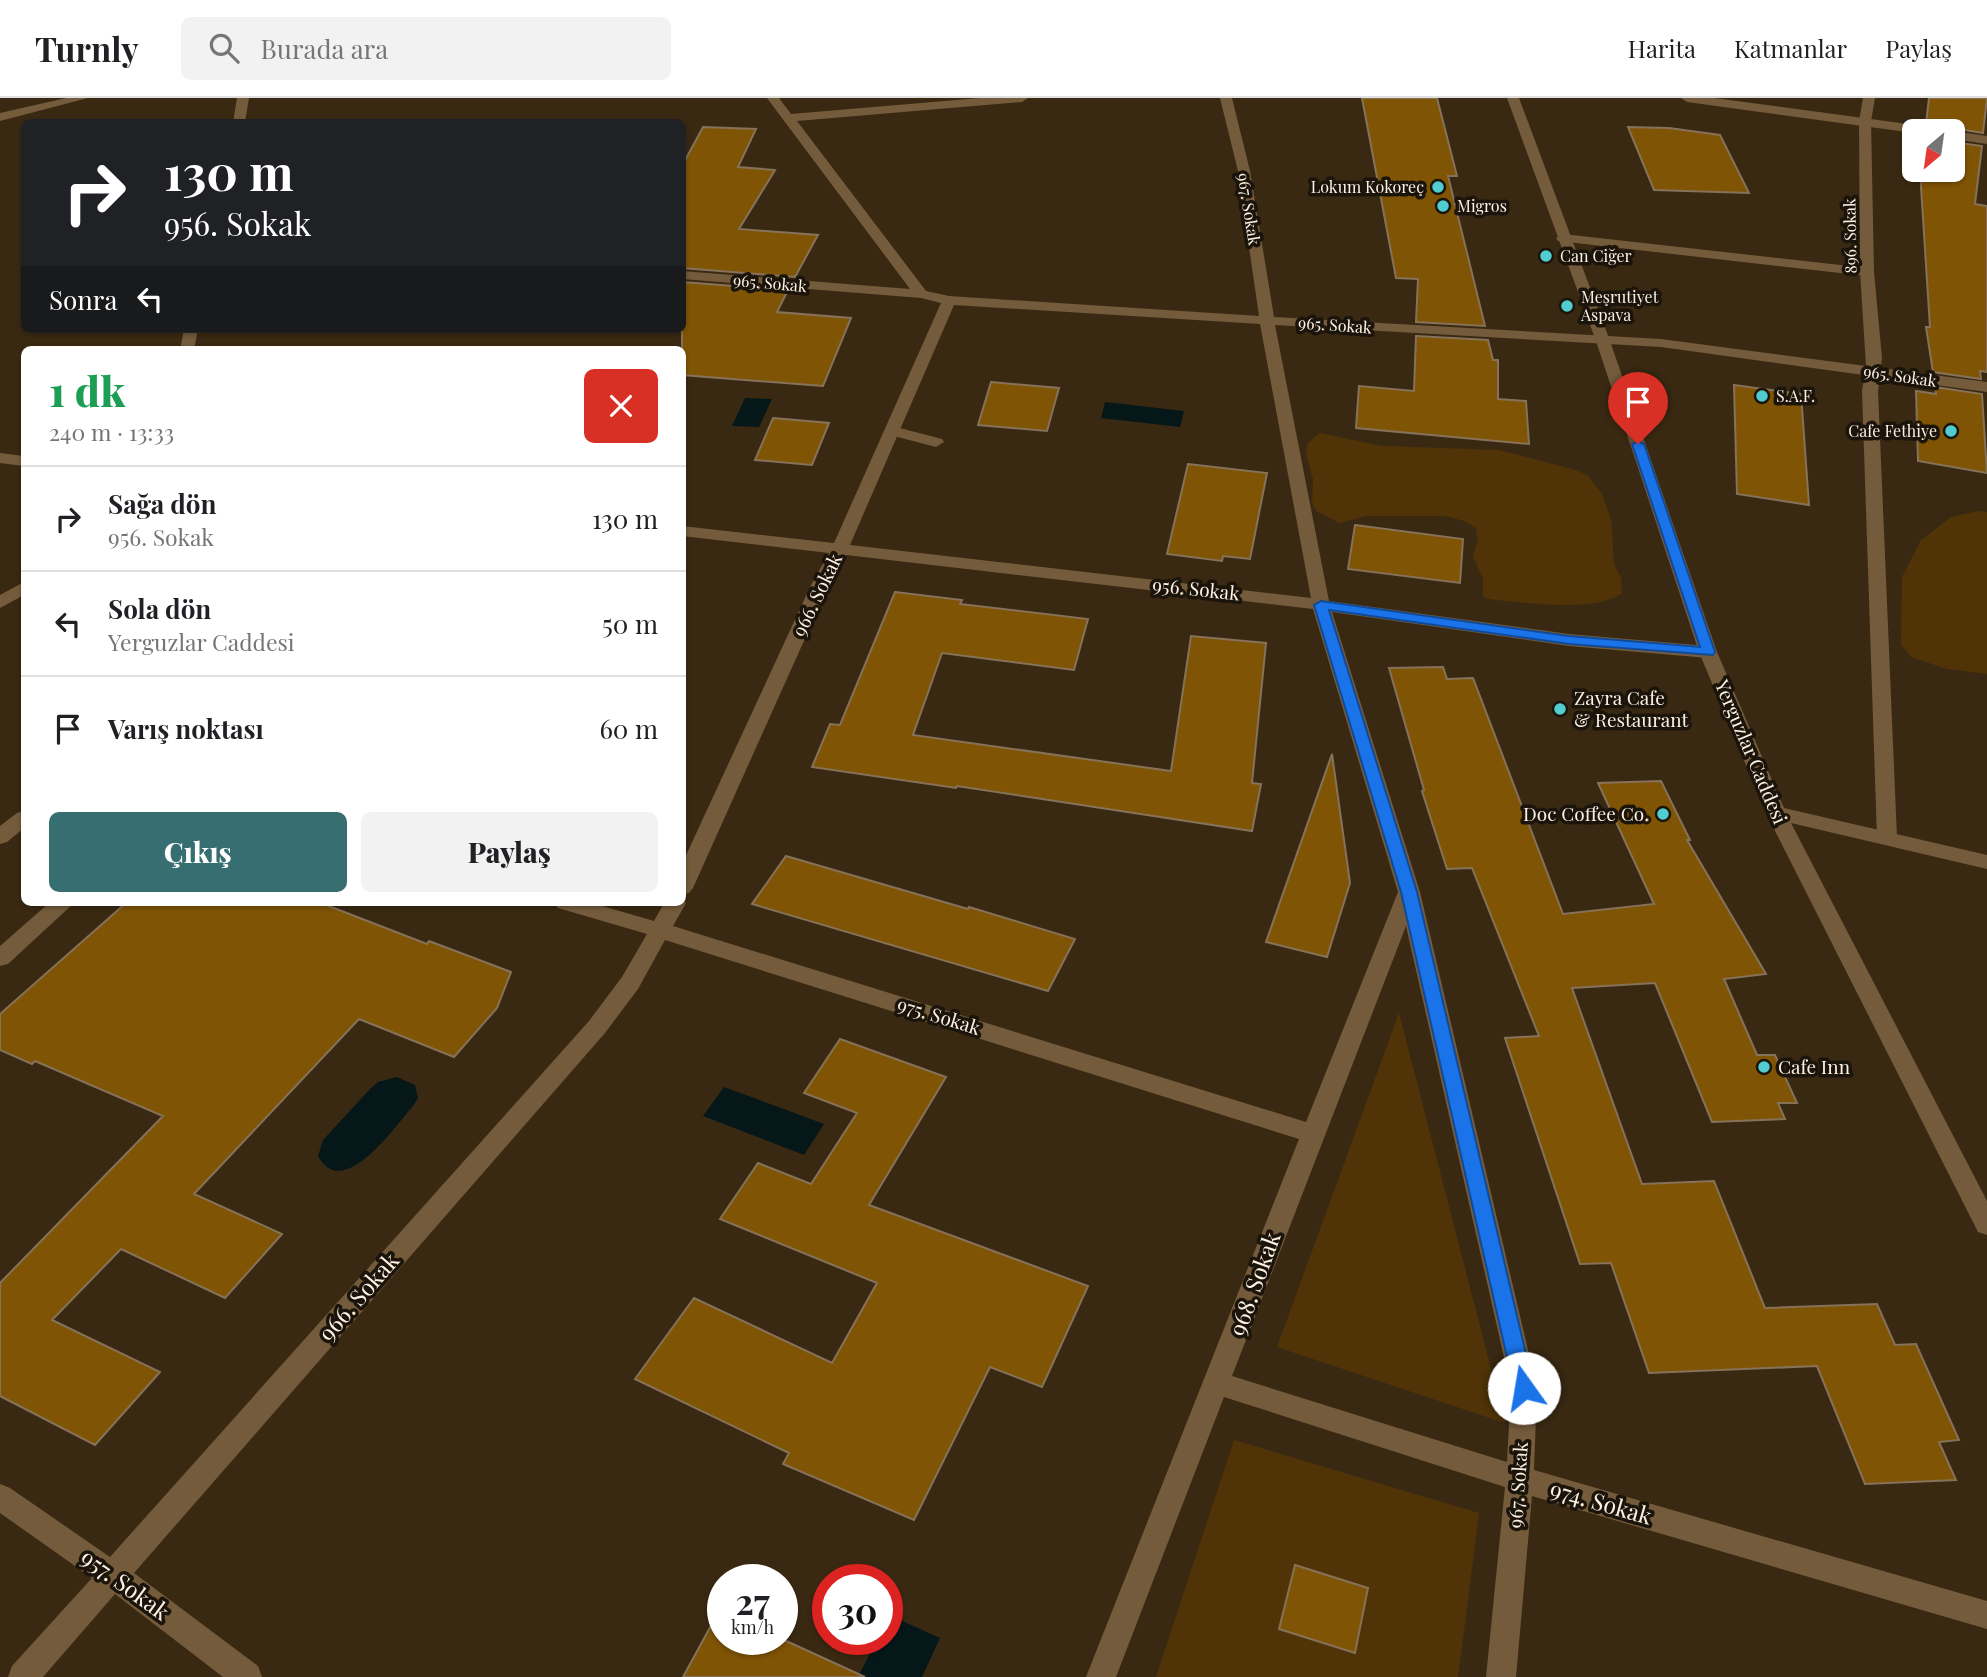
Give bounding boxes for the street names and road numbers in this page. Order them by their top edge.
street label: 967. Sokak [1233,171,1266,247]
street label: 896. Sokak [1838,198,1861,274]
street label: 965. Sokak [732,269,808,296]
street label: 965. Sokak [1298,311,1373,338]
street label: 965. Sokak [1862,360,1938,391]
street label: 966. Sokak [785,548,848,640]
street label: 956. Sokak [1151,571,1242,606]
street label: Yerguzlar Caddesi [1709,675,1794,828]
street label: 975. Sokak [895,990,984,1040]
street label: 968. Sokak [1220,1227,1287,1340]
street label: 966. Sokak [311,1245,405,1347]
street label: 967. Sokak [1501,1440,1533,1529]
street label: 974. Sokak [1547,1472,1656,1531]
street label: 957. Sokak [75,1541,177,1627]

